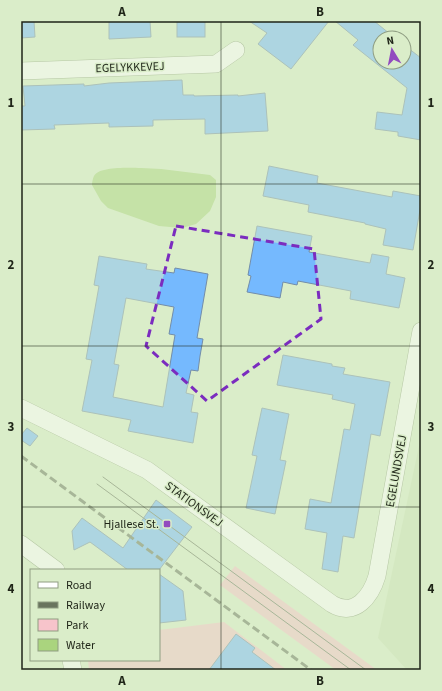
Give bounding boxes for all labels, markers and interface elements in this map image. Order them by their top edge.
text: A [117,3,126,21]
text: B [316,3,324,21]
north arrow [372,30,412,70]
text: N [385,33,395,49]
street label: EGELYKKEVEJ [95,58,165,77]
text: 1 [8,94,15,112]
text: 1 [428,94,435,112]
text: 2 [8,256,15,274]
text: 2 [428,256,435,274]
text: 3 [8,418,15,436]
text: 3 [428,418,435,436]
street label: EGELUNDSVEJ [382,434,411,509]
street label: STATIONSVEJ [161,478,226,531]
place label: Hjallese St. [103,516,159,533]
marker: Hjallese St. [162,519,172,529]
legend [30,569,160,661]
text: Road [66,577,92,594]
text: 4 [8,580,15,598]
text: 4 [428,580,435,598]
text: Railway [66,597,105,614]
text: Park [66,617,88,634]
text: Water [66,637,96,654]
text: A [117,672,126,690]
text: B [316,672,324,690]

